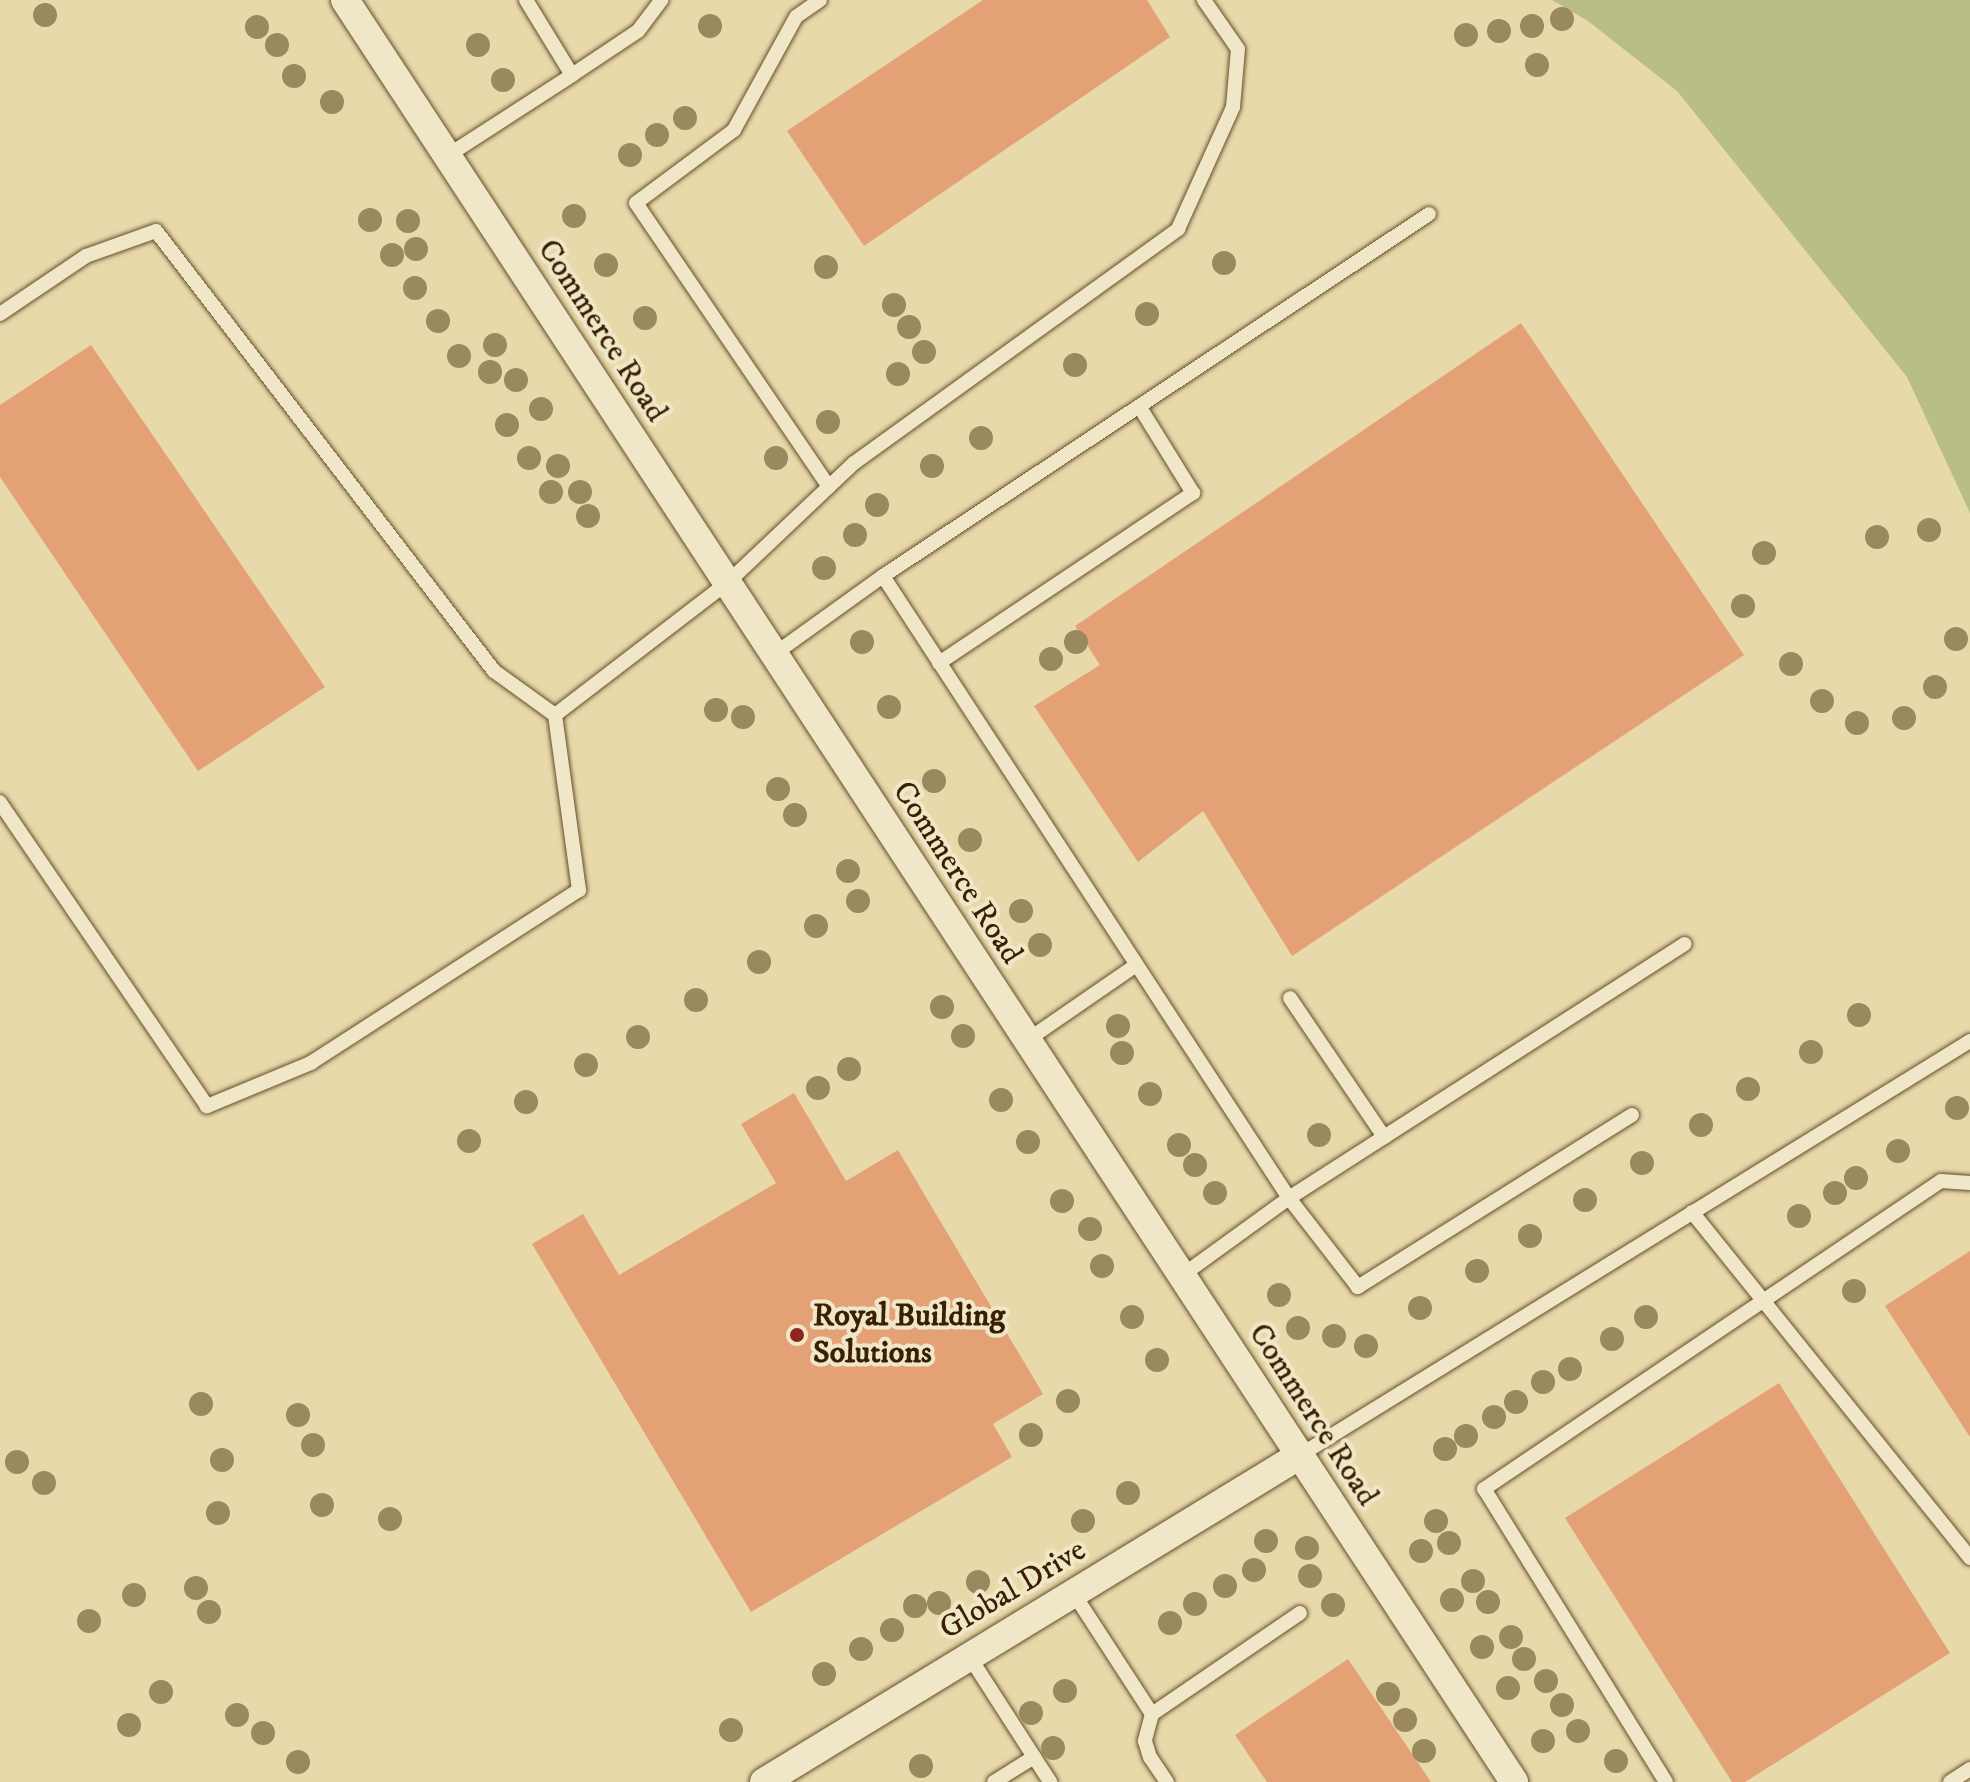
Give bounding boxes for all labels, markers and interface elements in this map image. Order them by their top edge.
street label: Commerce Road [529,232,675,430]
street label: Commerce Road [884,774,1030,972]
place label: Royal Building Solutions [813,1298,1005,1373]
street label: Commerce Road [1240,1316,1386,1514]
marker: Royal Building Solutions [788,1326,806,1344]
street label: Global Drive [933,1531,1093,1649]

